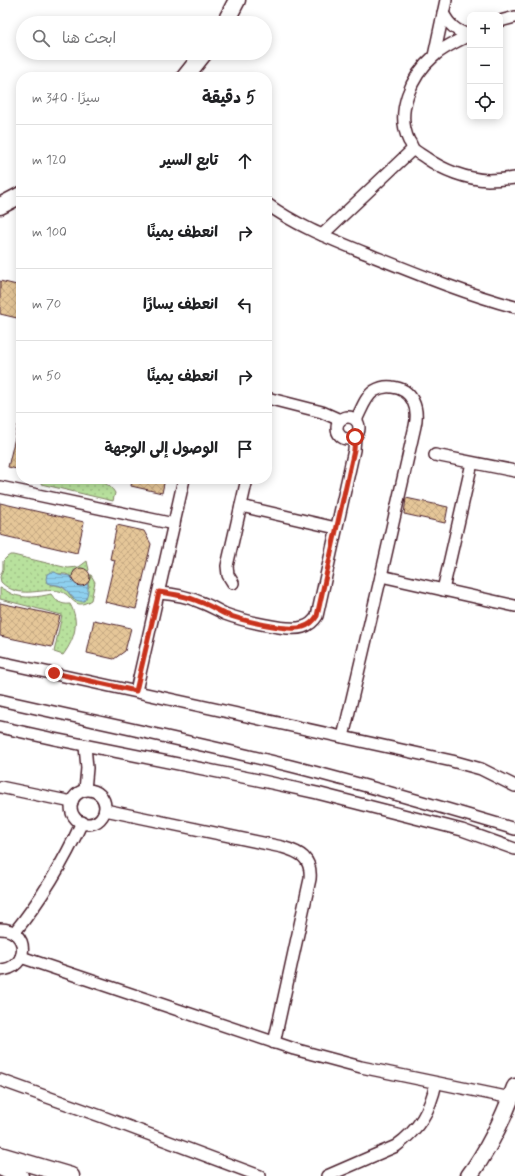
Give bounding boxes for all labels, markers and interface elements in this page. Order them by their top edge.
map controls [467,12,503,120]
button: + [467,12,503,48]
search box [16,16,272,60]
icon: search [30,27,52,49]
text: ابحث هنا [62,29,116,49]
button: − [467,48,503,84]
button: locate [467,84,503,120]
text: 5 دقيقة [202,87,256,109]
text: سيرًا · 340 m [32,90,100,107]
icon: ahead [234,150,256,172]
text: تابع السير [160,151,218,171]
text: 120 m [32,152,66,169]
icon: right [234,222,256,244]
text: انعطف يمينًا [147,223,218,243]
text: 100 m [32,224,67,241]
icon: left [234,294,256,316]
text: انعطف يسارًا [143,295,218,315]
text: 70 m [32,296,61,313]
icon: right [234,366,256,388]
text: انعطف يمينًا [147,367,218,387]
text: 50 m [32,368,61,385]
route start [346,428,364,446]
icon: arrive [234,438,256,460]
text: الوصول إلى الوجهة [104,439,218,459]
route end [45,664,63,682]

